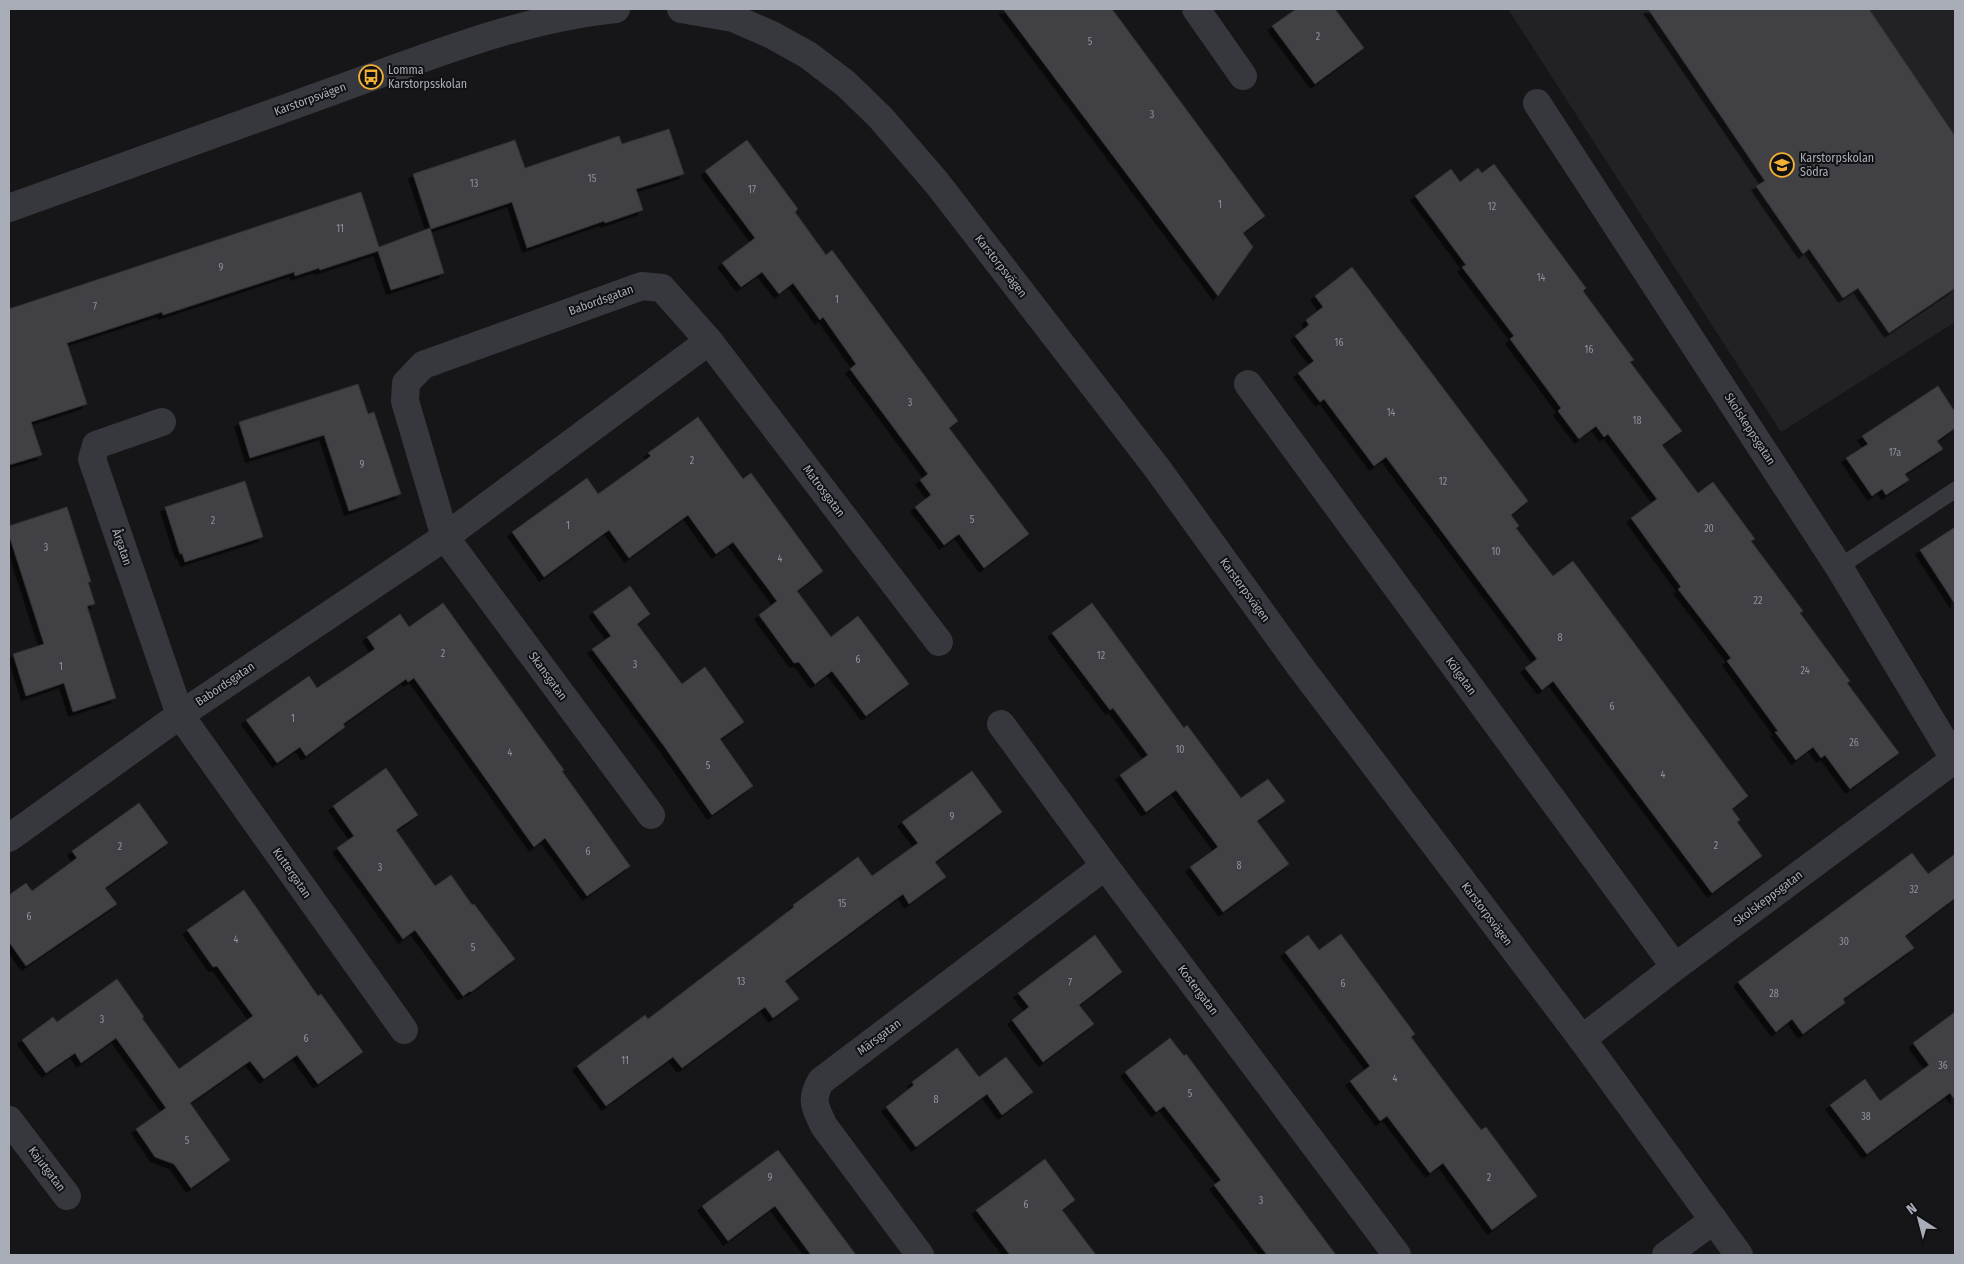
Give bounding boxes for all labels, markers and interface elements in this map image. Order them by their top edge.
house number: 2 [1316,31,1321,43]
house number: 5 [1088,36,1093,48]
place label: Lomma Karstorpsskolan [388,63,467,91]
bus stop icon: Lomma Karstorpsskolan [358,64,384,90]
street label: Karstorpsvägen [272,80,348,118]
house number: 3 [1150,109,1155,121]
place label: Karstorpskolan Södra [1800,151,1874,179]
school or university icon: Karstorpskolan Södra [1769,152,1795,178]
house number: 15 [588,173,597,185]
house number: 13 [470,178,479,190]
house number: 17 [748,184,756,196]
house number: 1 [1218,199,1222,211]
house number: 12 [1488,201,1497,213]
house number: 11 [336,223,344,235]
street label: Karstorpsvägen [972,232,1030,300]
house number: 9 [219,262,224,274]
house number: 14 [1537,272,1546,284]
street label: Babordsgatan [567,282,635,318]
house number: 1 [835,294,839,306]
house number: 7 [93,301,97,313]
house number: 16 [1335,337,1343,349]
house number: 16 [1585,344,1593,356]
street label: Skolskeppsgatan [1722,391,1778,467]
house number: 3 [908,397,913,409]
house number: 14 [1387,407,1396,419]
house number: 18 [1633,415,1641,427]
house number: 17a [1889,447,1901,459]
house number: 2 [690,455,695,467]
house number: 9 [360,459,365,471]
street label: Matrosgatan [800,462,848,520]
house number: 12 [1439,476,1448,488]
house number: 5 [970,514,975,526]
house number: 2 [211,515,216,527]
house number: 1 [566,520,570,532]
house number: 20 [1704,523,1714,535]
street label: Årgatan [109,526,137,567]
house number: 3 [44,542,49,554]
house number: 10 [1491,546,1501,558]
house number: 4 [778,553,783,565]
street label: Karstorpsvägen [1217,555,1273,625]
house number: 22 [1754,595,1763,607]
house number: 8 [1558,632,1563,644]
house number: 2 [441,648,446,660]
street label: Skansgatan [526,649,570,703]
house number: 12 [1097,650,1106,662]
house number: 6 [856,654,861,666]
street label: Kölgatan [1443,654,1479,698]
street label: Babordsgatan [193,659,257,709]
house number: 3 [633,659,638,671]
house number: 1 [59,661,63,673]
house number: 24 [1800,665,1810,677]
house number: 6 [1610,701,1615,713]
house number: 1 [291,713,295,725]
house number: 26 [1849,737,1859,749]
house number: 10 [1175,744,1185,756]
house number: 4 [508,747,513,759]
house number: 5 [706,760,711,772]
house number: 4 [1661,769,1666,781]
house number: 9 [950,811,955,823]
house number: 2 [1714,840,1719,852]
house number: 2 [118,841,123,853]
street label: Kuttergatan [270,845,314,901]
house number: 6 [586,846,591,858]
house number: 8 [1237,860,1242,872]
house number: 3 [378,862,383,874]
street label: Skolskeppsgatan [1731,868,1805,928]
street label: Karstorpsvägen [1459,880,1515,948]
house number: 32 [1910,884,1919,896]
house number: 15 [838,898,847,910]
house number: 6 [27,911,32,923]
house number: 4 [234,934,239,946]
house number: 30 [1839,936,1849,948]
house number: 5 [471,942,476,954]
street label: Kostergatan [1175,962,1221,1018]
house number: 13 [737,976,746,988]
house number: 7 [1068,977,1072,989]
house number: 6 [1341,978,1346,990]
house number: 28 [1769,988,1779,1000]
house number: 3 [100,1014,105,1026]
street label: Märsgatan [854,1016,904,1058]
house number: 6 [304,1033,309,1045]
house number: 11 [621,1055,629,1067]
house number: 36 [1938,1060,1948,1072]
house number: 4 [1393,1073,1398,1085]
house number: 5 [1188,1088,1193,1100]
house number: 8 [934,1094,939,1106]
house number: 38 [1861,1111,1871,1123]
house number: 5 [185,1135,190,1147]
street label: Kajutgatan [26,1144,68,1194]
house number: 9 [768,1172,773,1184]
house number: 2 [1487,1172,1492,1184]
north arrow [1894,1194,1944,1244]
house number: 3 [1259,1195,1264,1207]
house number: 6 [1024,1199,1029,1211]
text: N [1903,1200,1920,1218]

